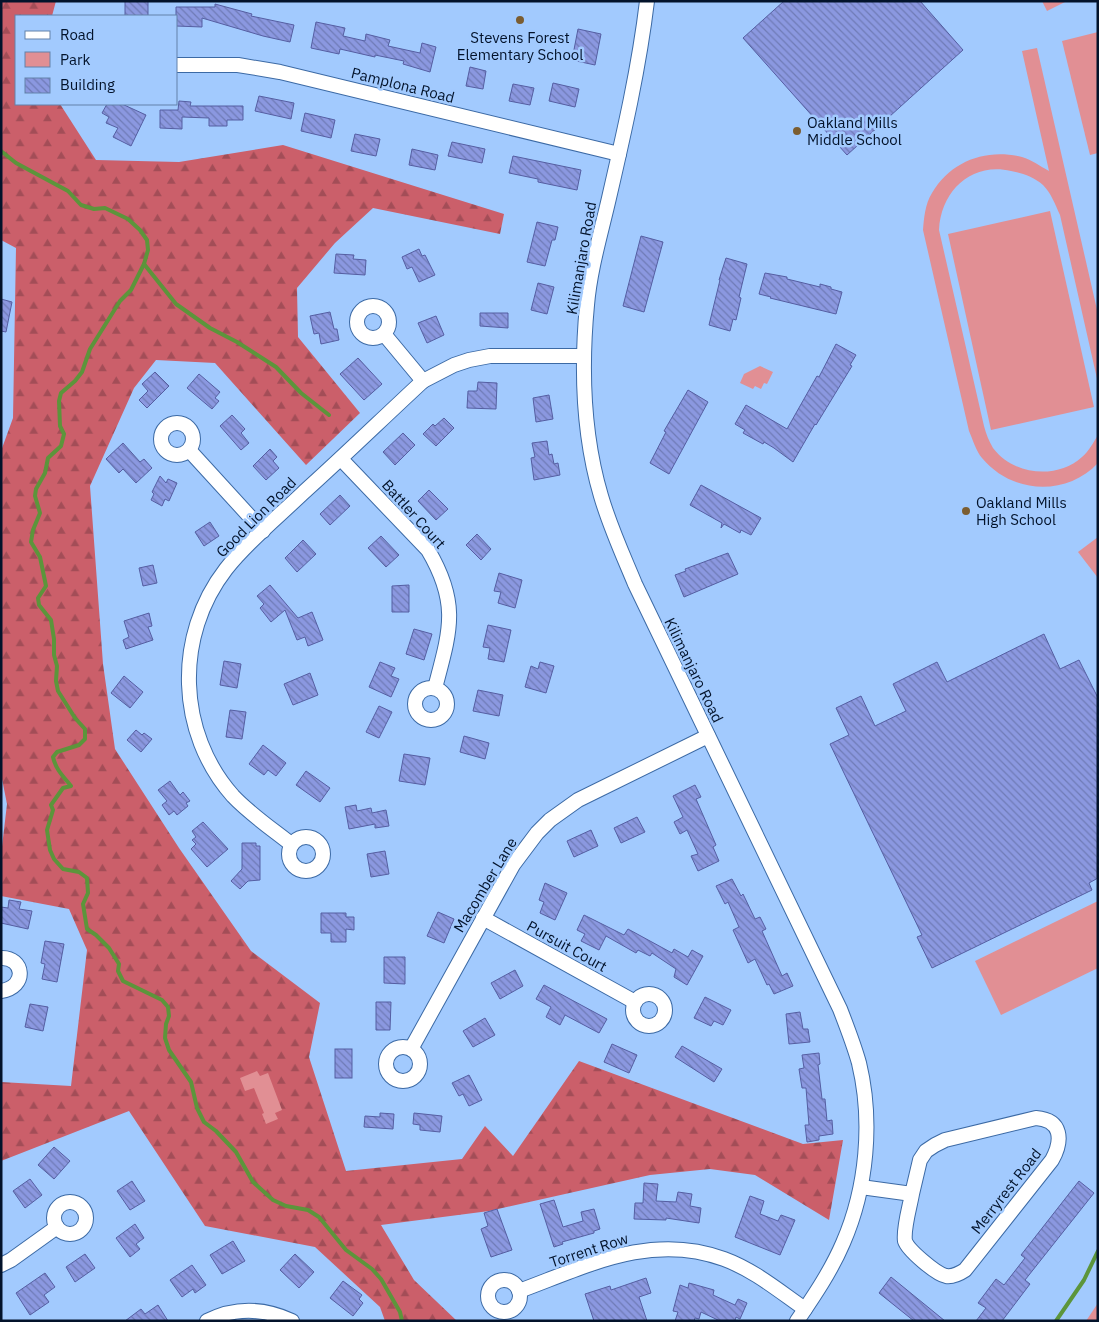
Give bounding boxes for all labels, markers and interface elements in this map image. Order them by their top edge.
marker: Stevens Forest Elementary School [514,14,526,26]
legend [15,15,178,105]
text: Road [60,25,95,44]
place label: Stevens Forest Elementary School [457,28,583,64]
text: Park [60,50,90,69]
street label: Pamplona Road [349,63,457,107]
text: Building [60,75,115,94]
place label: Oakland Mills Middle School [807,113,902,149]
marker: Oakland Mills Middle School [791,125,803,137]
street label: Kilimanjaro Road [562,200,600,316]
street label: Good Lion Road [212,473,300,561]
street label: Battler Court [378,475,450,553]
place label: Oakland Mills High School [976,493,1067,529]
marker: Oakland Mills High School [960,505,972,517]
street label: Kilimanjaro Road [660,614,728,726]
street label: Macomber Lane [449,834,521,936]
street label: Pursuit Court [524,916,610,976]
street label: Merryrest Road [967,1144,1045,1238]
street label: Torrent Row [547,1228,631,1272]

